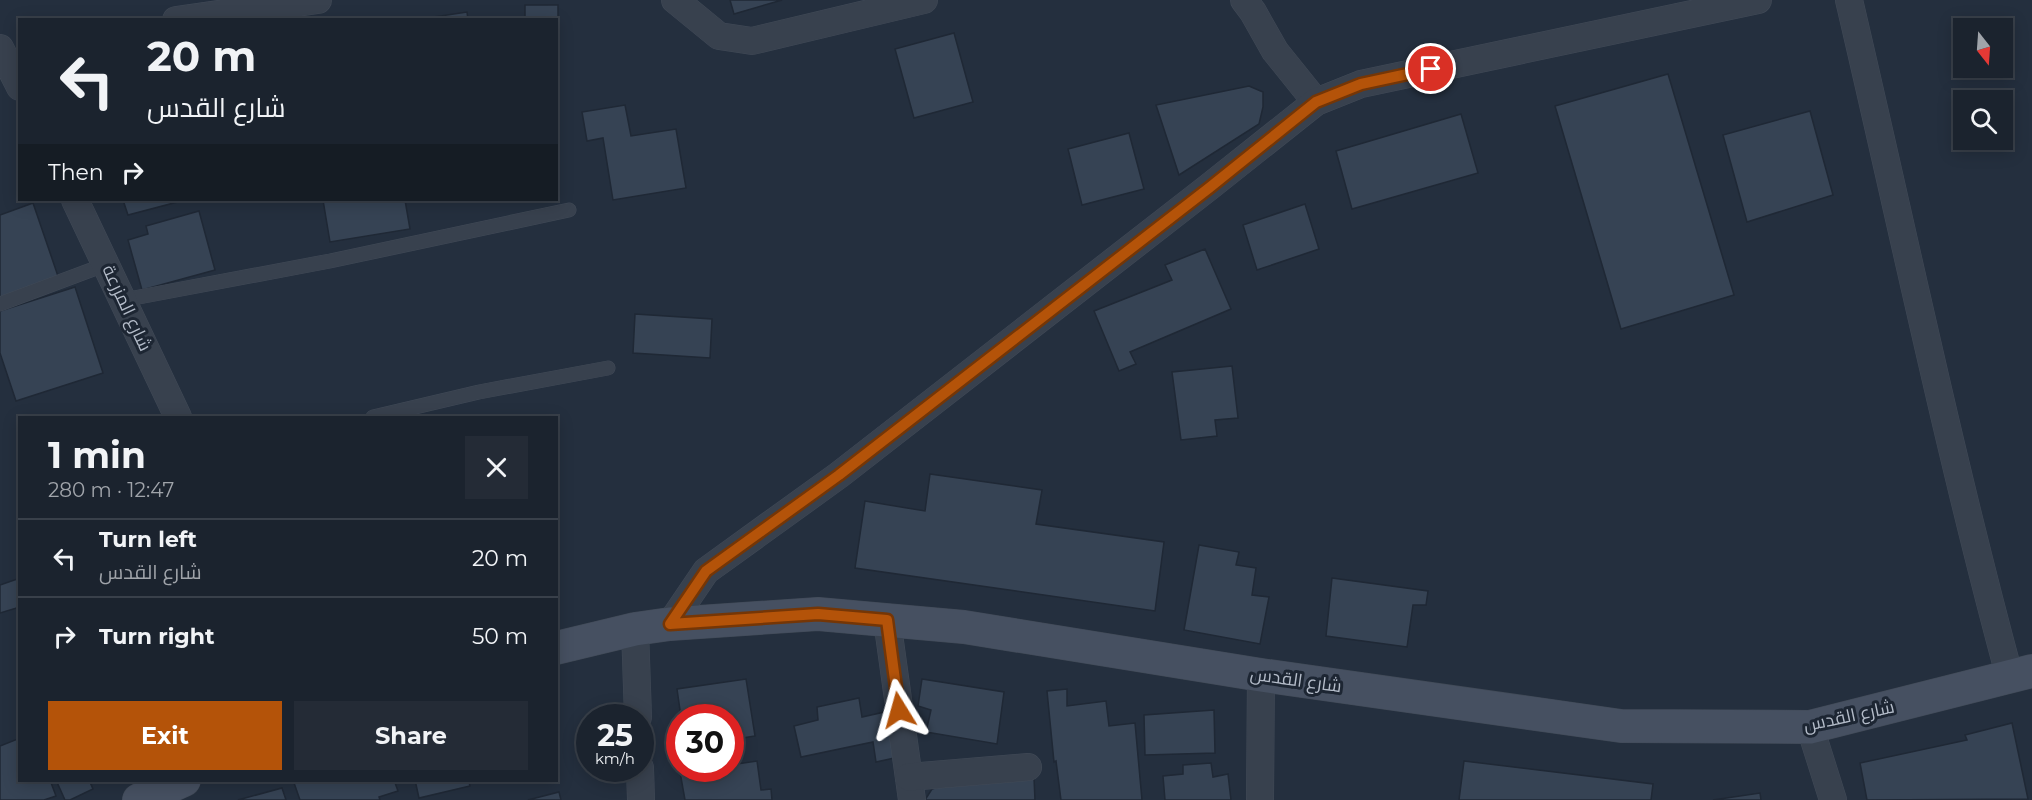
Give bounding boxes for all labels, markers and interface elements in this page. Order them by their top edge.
north arrow [1953,18,2013,78]
map controls [1953,18,2013,150]
text: 20 m [147,30,256,82]
icon: left [48,42,126,120]
pin [1405,43,1456,94]
icon: arrive [1414,52,1447,85]
button: search [1953,90,2013,150]
text: شارع القدس [147,91,285,124]
icon: right [116,156,149,189]
text: Then [48,159,104,186]
street label: شارع المزرعة [97,261,157,355]
text: 1 min [48,433,146,477]
button: close [465,436,528,499]
text: 280 m · 12:47 [48,478,174,502]
text: Turn left [99,526,197,553]
icon: left [48,542,81,575]
text: 20 m [472,545,528,572]
text: شارع القدس [99,560,202,584]
icon: right [48,620,81,653]
text: Turn right [99,623,214,650]
text: 50 m [472,623,528,650]
street label: شارع القدس [1249,663,1343,698]
position arrow [867,678,931,742]
street label: شارع القدس [1802,696,1897,737]
button: Exit [48,701,282,770]
button: Share [294,701,528,770]
speed limit sign: 30 [666,704,744,782]
text: 25 [597,717,633,754]
text: km/h [595,749,635,768]

